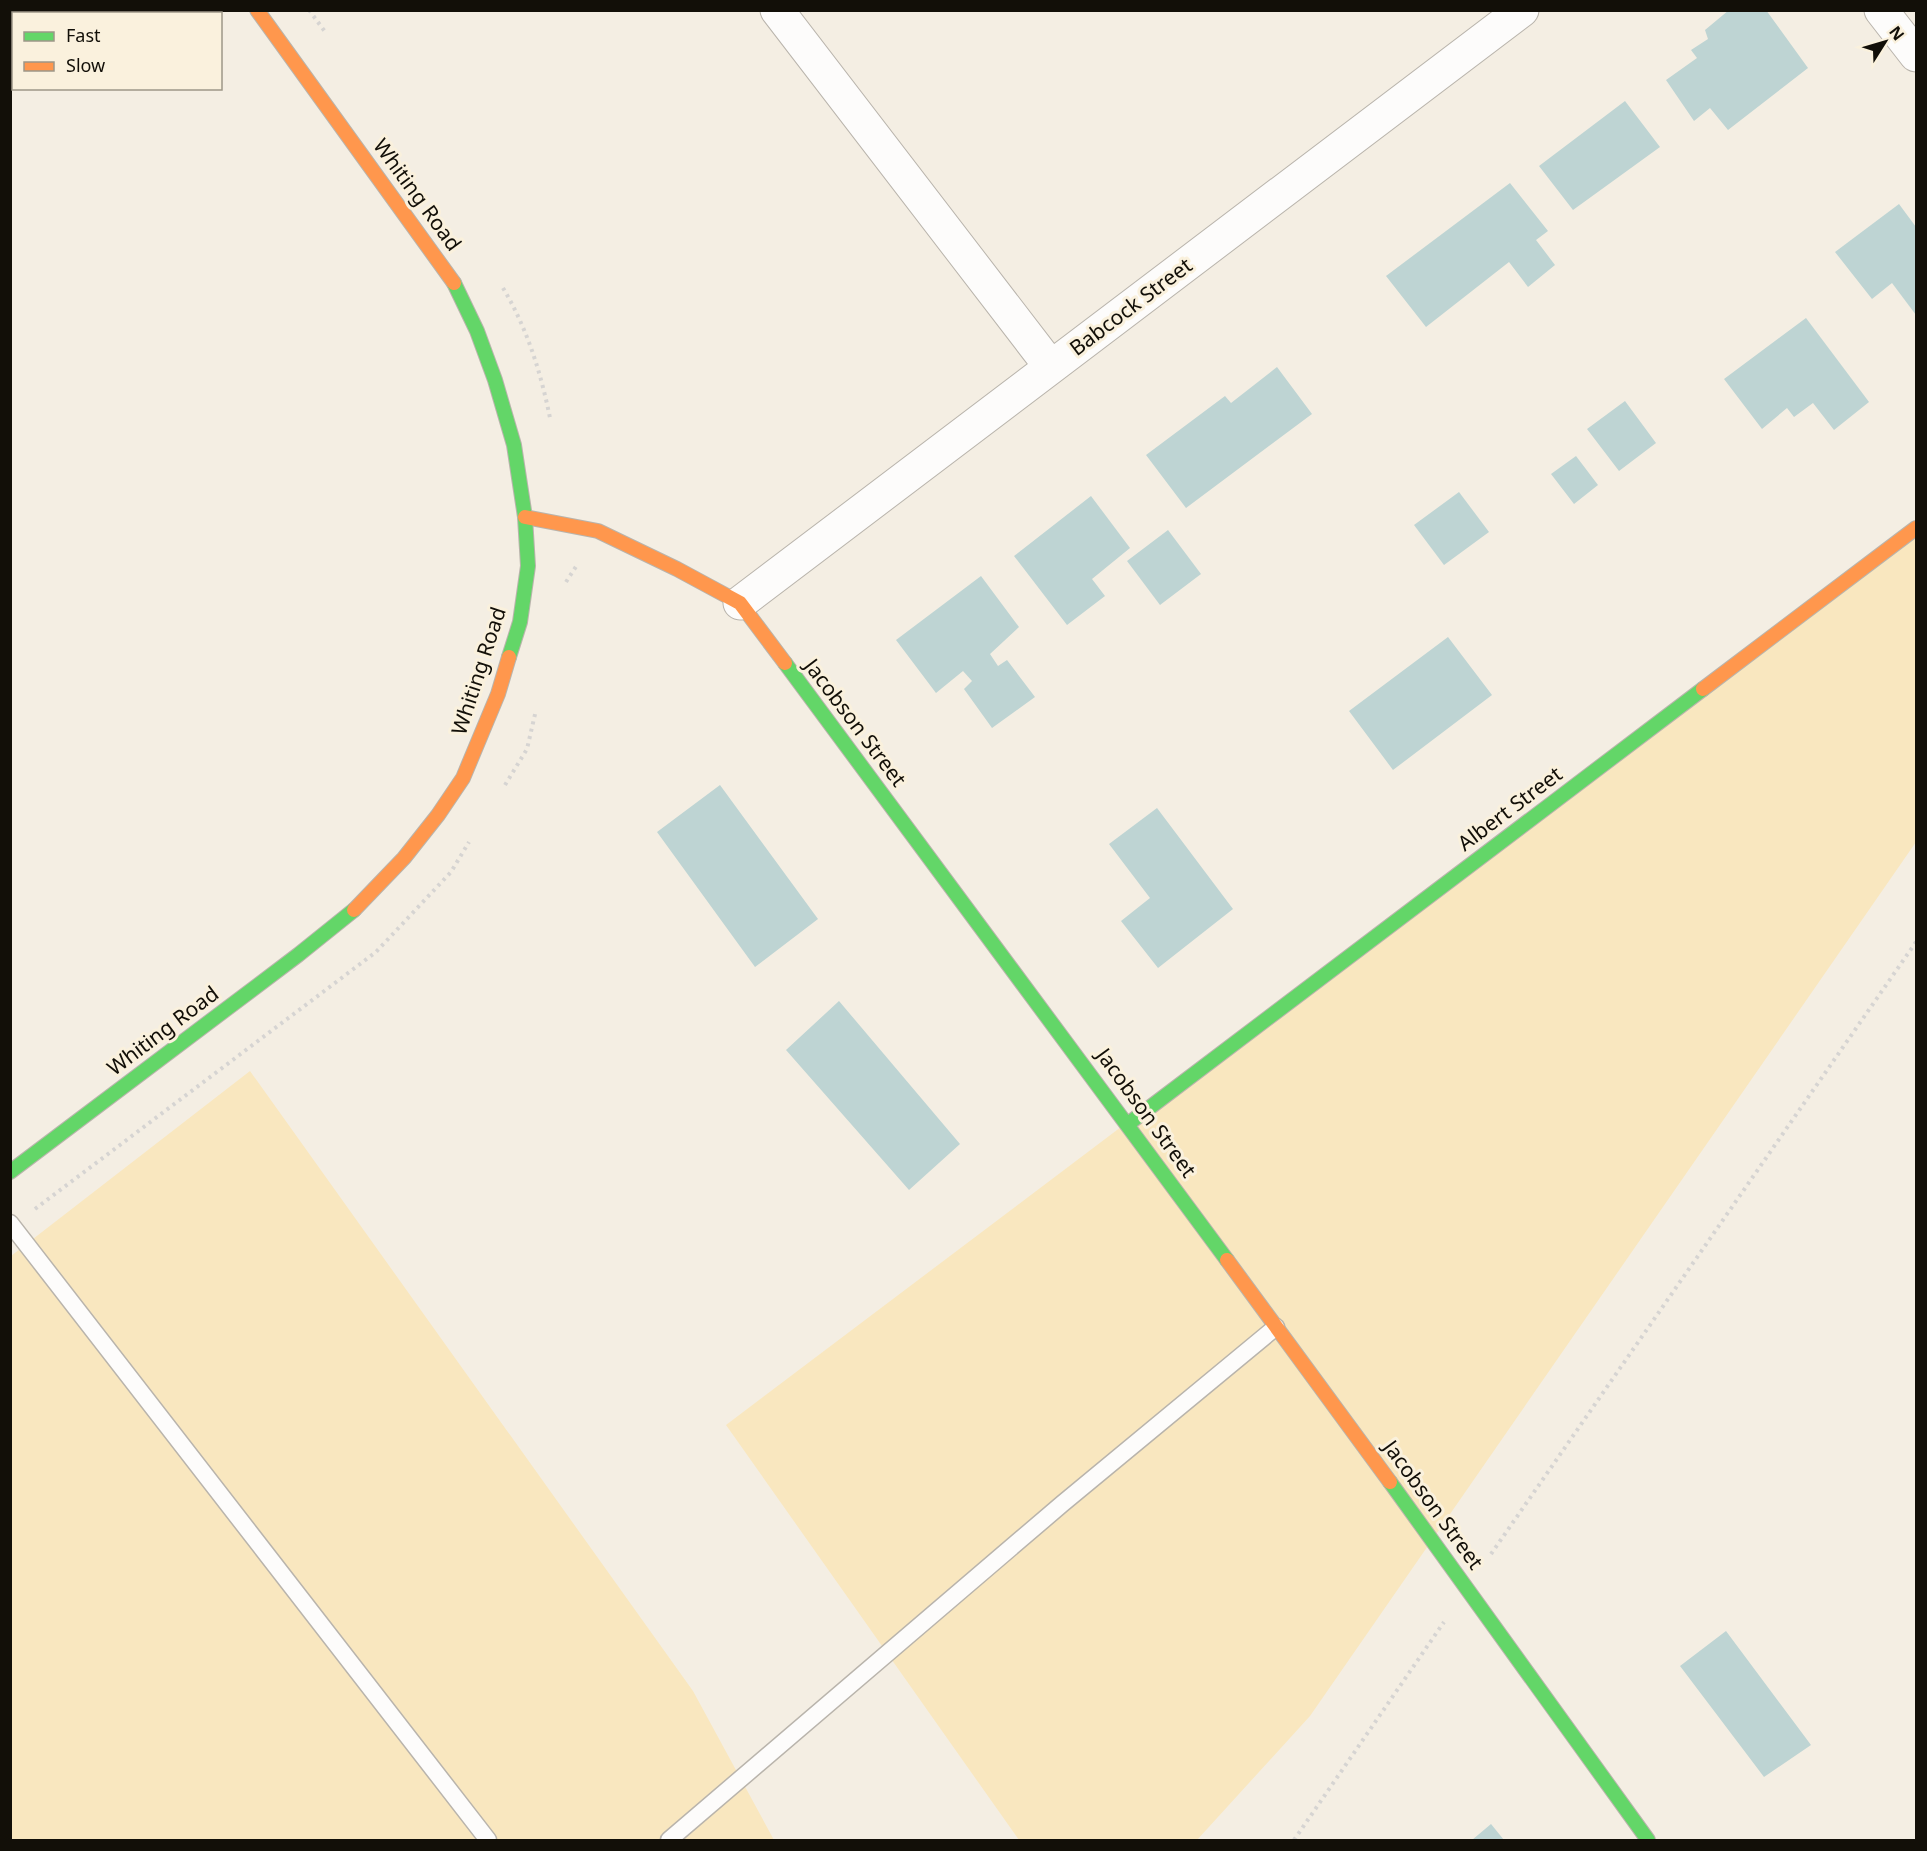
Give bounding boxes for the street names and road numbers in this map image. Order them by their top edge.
street label: Whiting Road [367,132,468,256]
street label: Babcock Street [1063,251,1198,361]
street label: Whiting Road [444,603,512,738]
street label: Jacobson Street [797,651,913,792]
street label: Albert Street [1451,759,1568,857]
street label: Whiting Road [101,979,224,1081]
street label: Jacobson Street [1089,1041,1203,1183]
street label: Jacobson Street [1376,1433,1490,1575]

